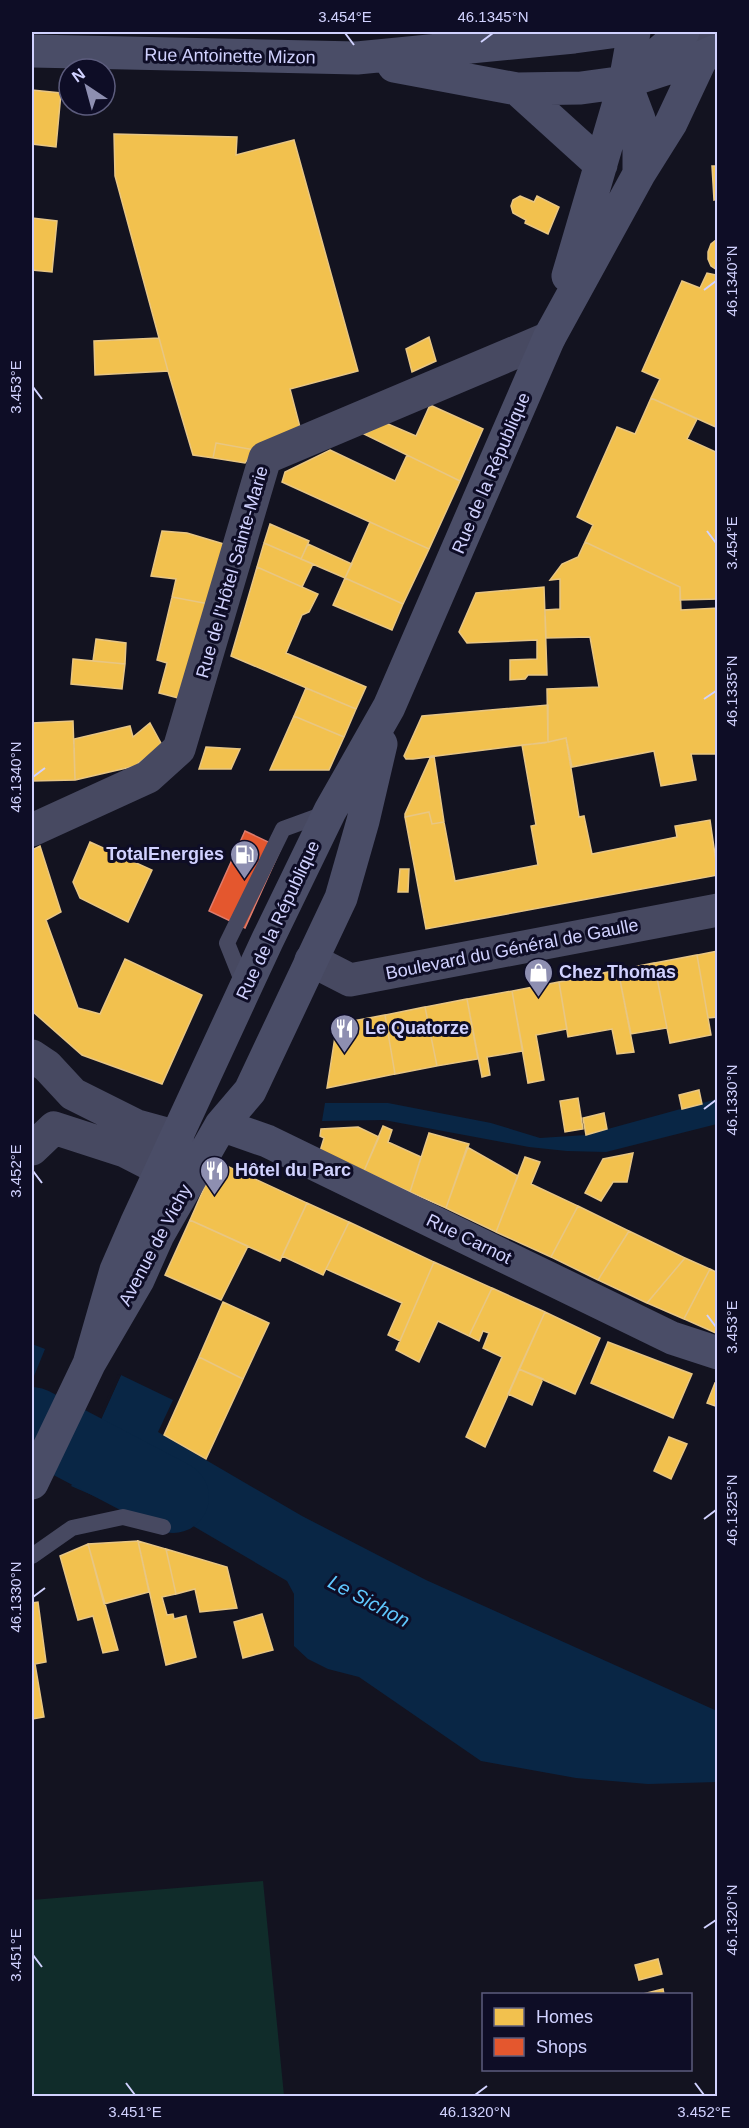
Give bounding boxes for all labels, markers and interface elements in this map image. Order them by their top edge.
text: 3.454°E [318,8,372,25]
text: 46.1345°N [457,8,529,25]
street label: Rue Antoinette Mizon [144,45,316,67]
north arrow [57,57,117,117]
text: N [69,65,88,86]
text: 46.1340°N [723,245,740,317]
text: 3.453°E [7,360,24,414]
street label: Rue de la République [448,389,534,557]
street label: Rue de l'Hôtel Sainte-Marie [192,464,272,680]
text: 3.454°E [723,516,740,570]
text: 46.1335°N [723,655,740,727]
text: 46.1340°N [7,741,24,813]
street label: Rue de la République [232,837,324,1003]
fuel station icon: TotalEnergies [229,838,261,880]
place label: TotalEnergies [106,844,224,864]
street label: Boulevard du Général de Gaulle [384,915,640,983]
shop icon: Chez Thomas [522,956,554,998]
place label: Chez Thomas [559,962,676,982]
restaurant icon: Le Quatorze [328,1012,360,1054]
place label: Le Quatorze [365,1018,469,1038]
text: 46.1330°N [723,1064,740,1136]
text: 3.452°E [7,1144,24,1198]
restaurant icon: Hôtel du Parc [198,1154,230,1196]
place label: Hôtel du Parc [235,1160,351,1180]
street label: Avenue de Vichy [115,1181,195,1309]
street label: Rue Carnot [423,1210,515,1268]
text: 3.453°E [723,1300,740,1354]
text: 46.1325°N [723,1474,740,1546]
text: 46.1330°N [7,1561,24,1633]
water label: Le Sichon [325,1570,413,1632]
text: 46.1320°N [723,1884,740,1956]
text: 3.451°E [7,1928,24,1982]
legend [482,1993,692,2071]
text: Homes [536,2007,593,2027]
text: Shops [536,2037,587,2057]
text: 3.451°E [108,2103,162,2120]
text: 46.1320°N [439,2103,511,2120]
text: 3.452°E [677,2103,731,2120]

